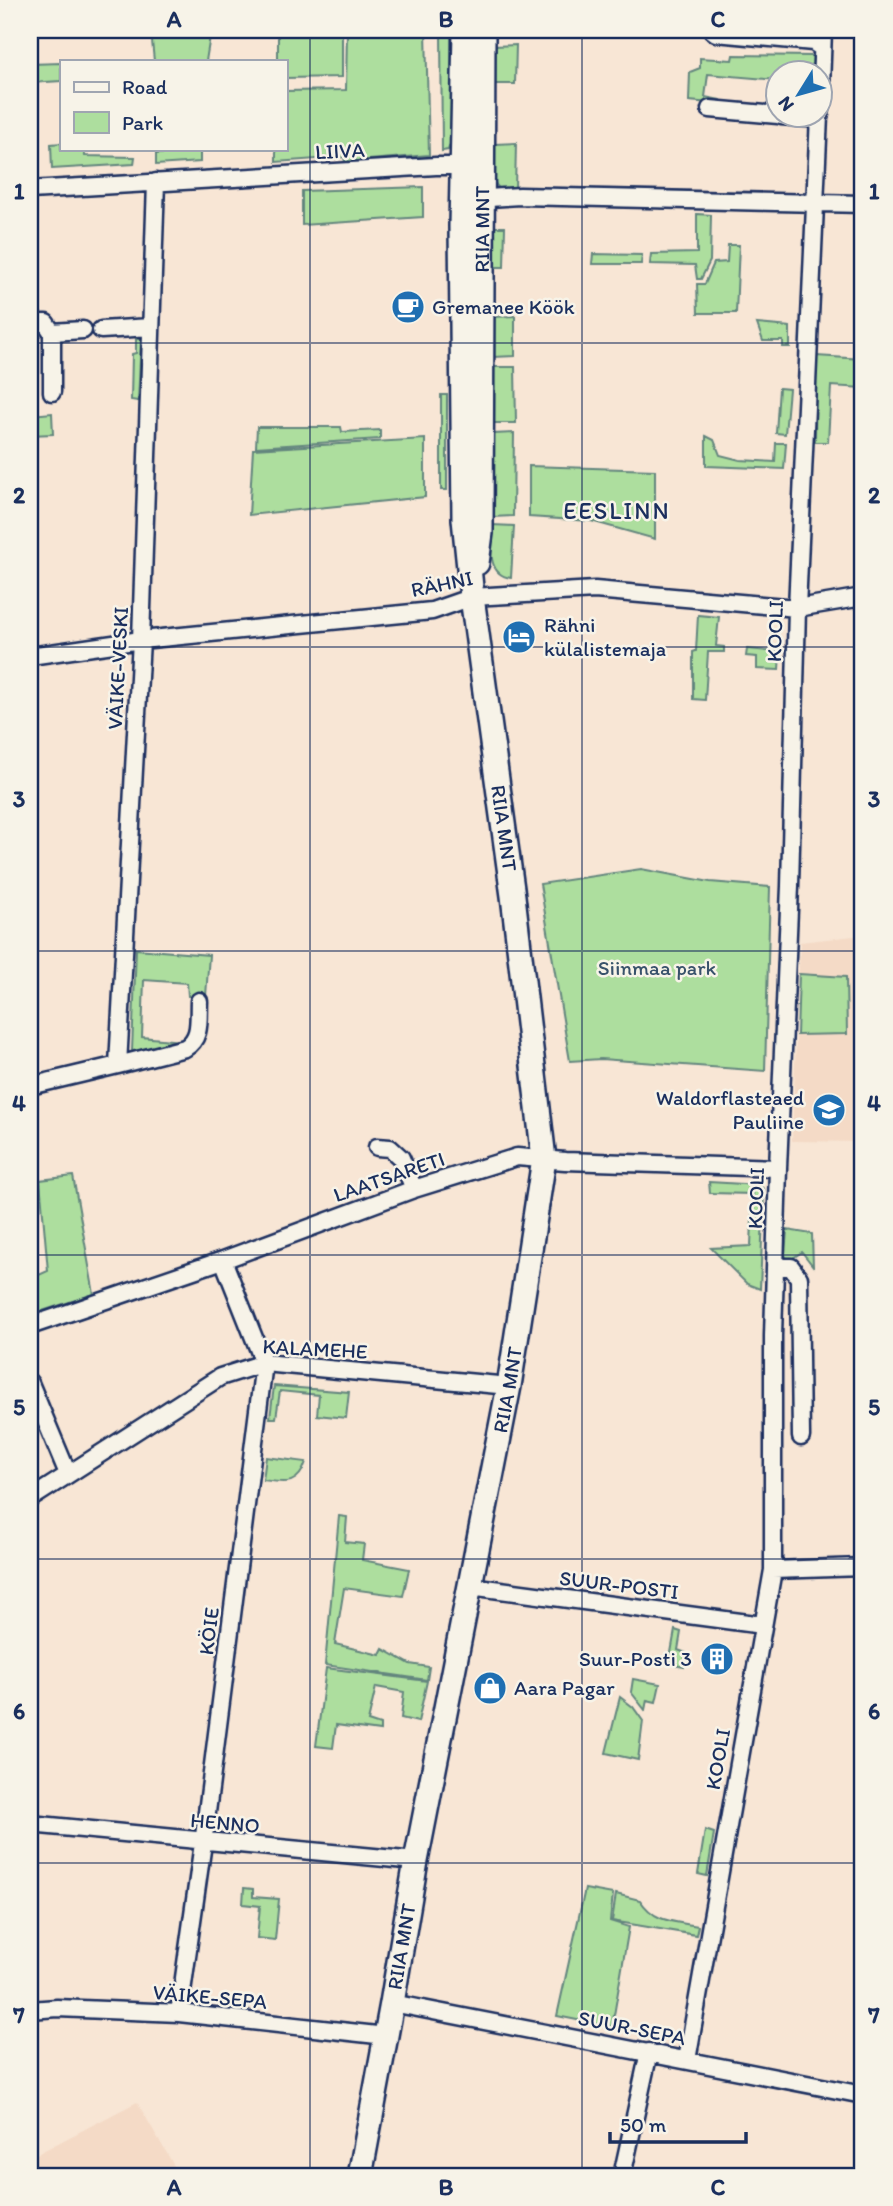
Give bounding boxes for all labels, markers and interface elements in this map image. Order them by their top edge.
text: A [166,5,182,33]
text: B [439,5,454,33]
text: C [711,5,726,33]
legend [60,60,287,150]
north arrow [764,60,834,130]
text: Road [122,74,168,99]
text: N [773,92,799,116]
text: Park [122,110,164,135]
street label: LIIVA [314,137,366,164]
text: 1 [14,177,25,205]
text: 1 [869,177,880,205]
street label: RIIA MNT [469,185,494,273]
cafe icon: Gremanee Köök [389,288,427,326]
place label: Gremanee Köök [432,294,575,319]
text: 2 [13,481,26,509]
text: 2 [868,481,881,509]
district label: EESLINN [563,496,671,525]
street label: RÄHNI [409,565,475,602]
street label: KOOLI [761,600,788,662]
street label: VÄIKE-VESKI [102,606,133,730]
place label: Rähni külalistemaja [544,612,666,661]
hotel icon: Rähni külalistemaja [500,618,538,656]
street label: RIIA MNT [486,783,523,873]
text: 3 [13,785,26,813]
text: 3 [868,785,881,813]
park label: Siinmaa park [598,955,716,980]
place label: Waldorflasteaed Pauliine [656,1085,804,1134]
text: 4 [12,1089,26,1117]
text: 4 [867,1089,881,1117]
school or university icon: Waldorflasteaed Pauliine [810,1091,848,1129]
street label: LAATSARETI [330,1146,448,1207]
street label: KOOLI [742,1167,769,1229]
street label: KALAMEHE [262,1333,368,1364]
street label: RIIA MNT [487,1345,527,1435]
text: 5 [13,1393,25,1421]
text: 5 [868,1393,880,1421]
street label: SUUR-POSTI [558,1565,680,1604]
street label: KÖIE [193,1605,224,1656]
building icon: Suur-Posti 3 [698,1640,736,1678]
place label: Suur-Posti 3 [579,1646,692,1671]
shop icon: Aara Pagar [471,1669,509,1707]
place label: Aara Pagar [514,1675,615,1700]
text: 6 [13,1697,25,1725]
text: 6 [868,1697,880,1725]
street label: KOOLI [700,1726,735,1792]
street label: HENNO [189,1807,261,1838]
street label: RIIA MNT [381,1901,421,1992]
street label: VÄIKE-SEPA [152,1979,269,2014]
text: 7 [12,2001,25,2029]
text: 7 [867,2001,880,2029]
street label: SUUR-SEPA [576,2005,689,2050]
scale bar [610,2101,746,2145]
text: 50 m [620,2112,667,2137]
text: A [166,2173,182,2201]
text: B [439,2173,454,2201]
text: C [711,2173,726,2201]

